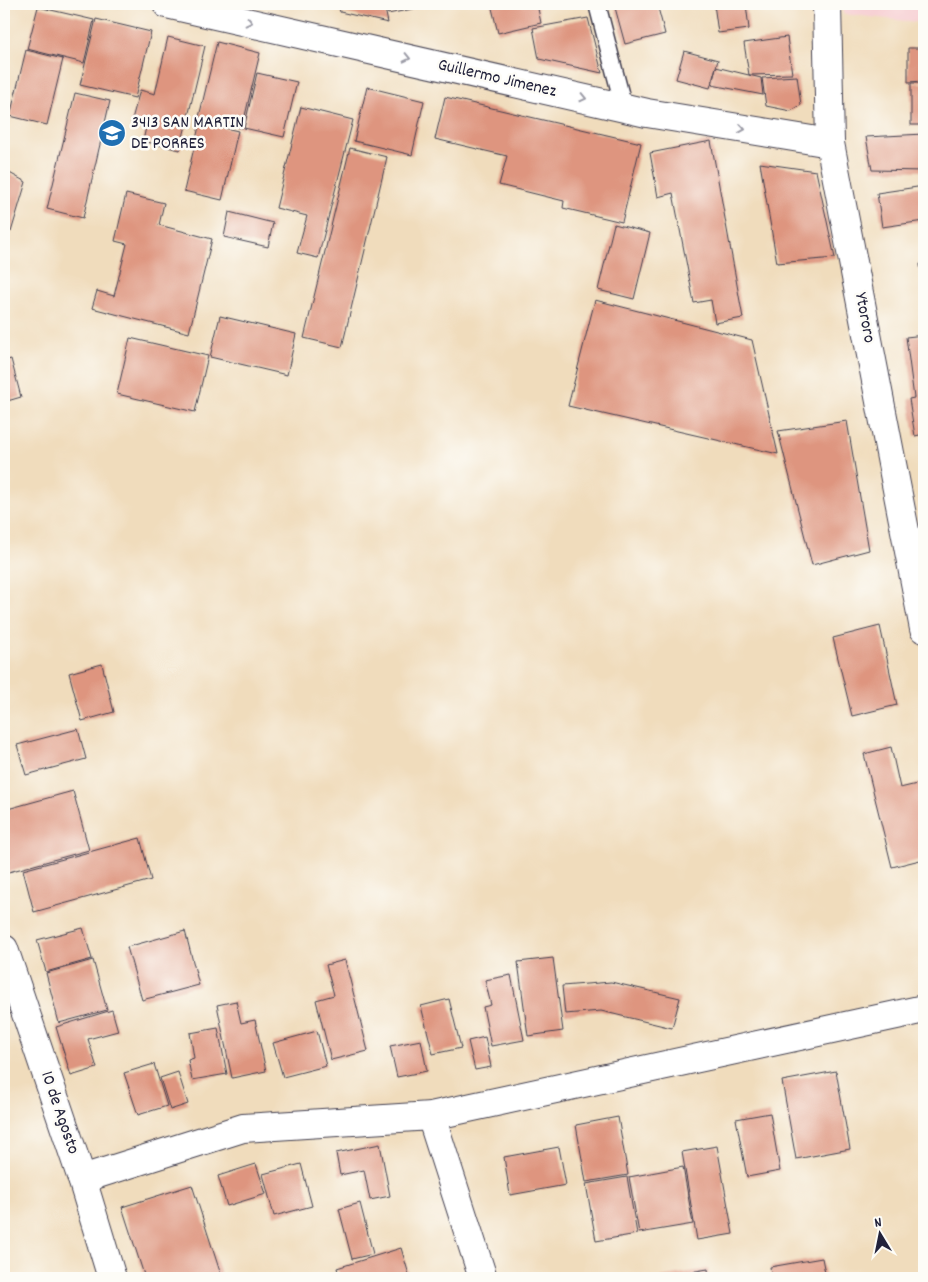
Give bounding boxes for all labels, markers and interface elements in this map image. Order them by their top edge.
one-way arrow [244,16,253,27]
one-way arrow [403,52,412,63]
street label: Guillermo Jimenez [435,53,559,105]
one-way arrow [578,92,587,103]
place label: 3413 SAN MARTIN DE PORRES [131,111,244,157]
school or university icon: 3413 SAN MARTIN DE PORRES [97,118,127,148]
one-way arrow [738,123,747,133]
street label: Ytororo [847,291,881,345]
street label: 10 de Agosto [33,1068,85,1158]
north arrow [856,1210,906,1260]
text: N [873,1213,883,1234]

